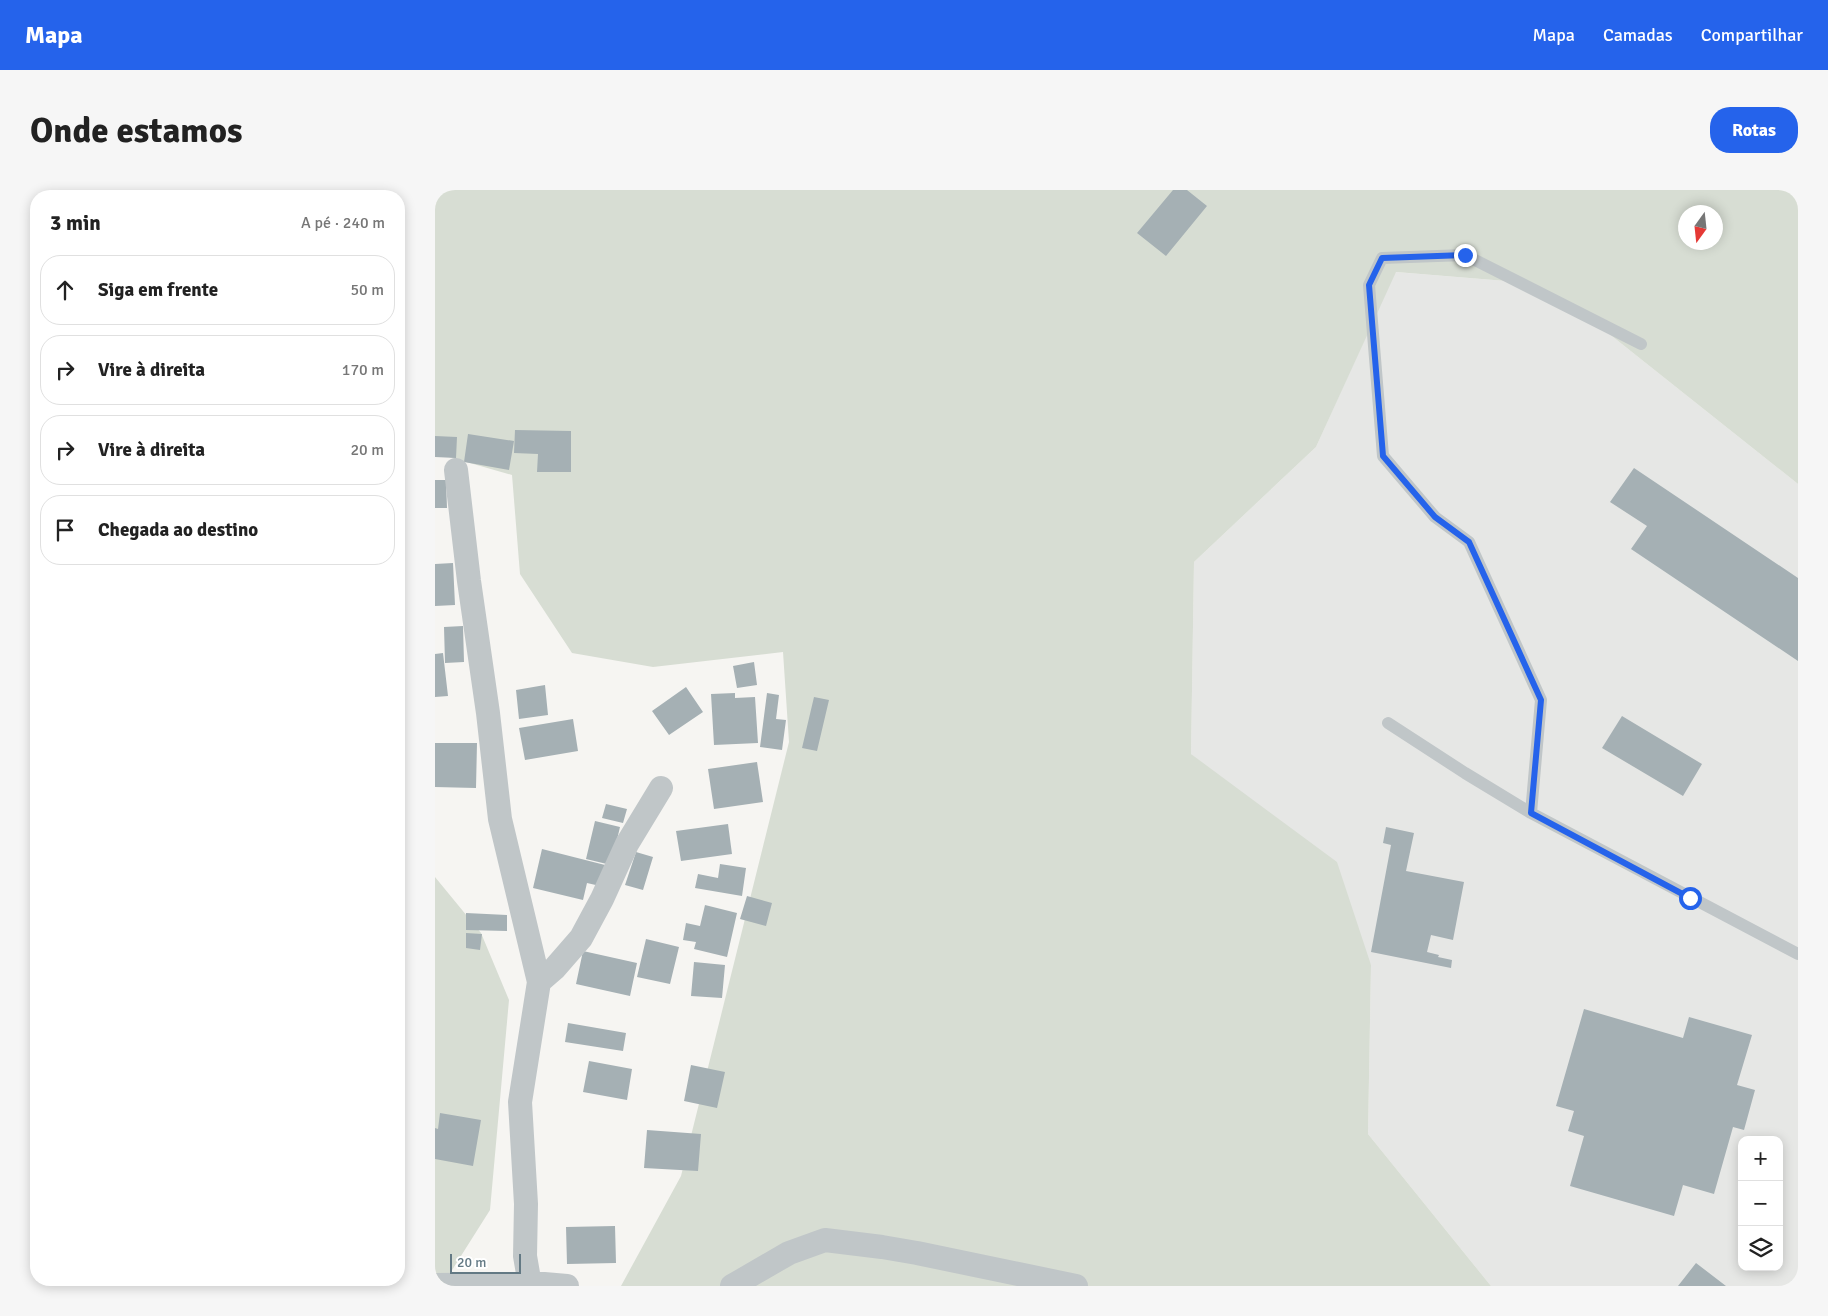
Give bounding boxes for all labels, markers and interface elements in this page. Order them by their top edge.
text: Mapa [25,20,83,50]
text: Mapa [1533,24,1575,46]
text: Camadas [1603,24,1673,46]
text: Compartilhar [1701,24,1803,46]
button: Rotas [1710,107,1798,153]
text: Onde estamos [30,109,242,152]
north arrow [1678,205,1723,250]
text: 3 min [50,210,101,236]
text: A pé · 240 m [301,213,385,233]
route end [1454,244,1477,267]
icon: ahead [51,276,79,304]
text: Siga em frente [98,278,218,302]
text: 50 m [350,280,384,300]
icon: right [51,356,79,384]
text: Vire à direita [98,358,205,382]
text: 170 m [342,360,384,380]
icon: right [51,436,79,464]
text: Vire à direita [98,438,205,462]
text: 20 m [350,440,384,460]
icon: arrive [51,516,79,544]
text: Chegada ao destino [98,518,258,542]
route start [1679,887,1702,910]
map controls [1738,1136,1783,1271]
button: + [1738,1136,1783,1181]
button: − [1738,1181,1783,1226]
button: layers [1738,1226,1783,1271]
scale bar [450,1251,521,1274]
text: 20 m [457,1254,486,1271]

